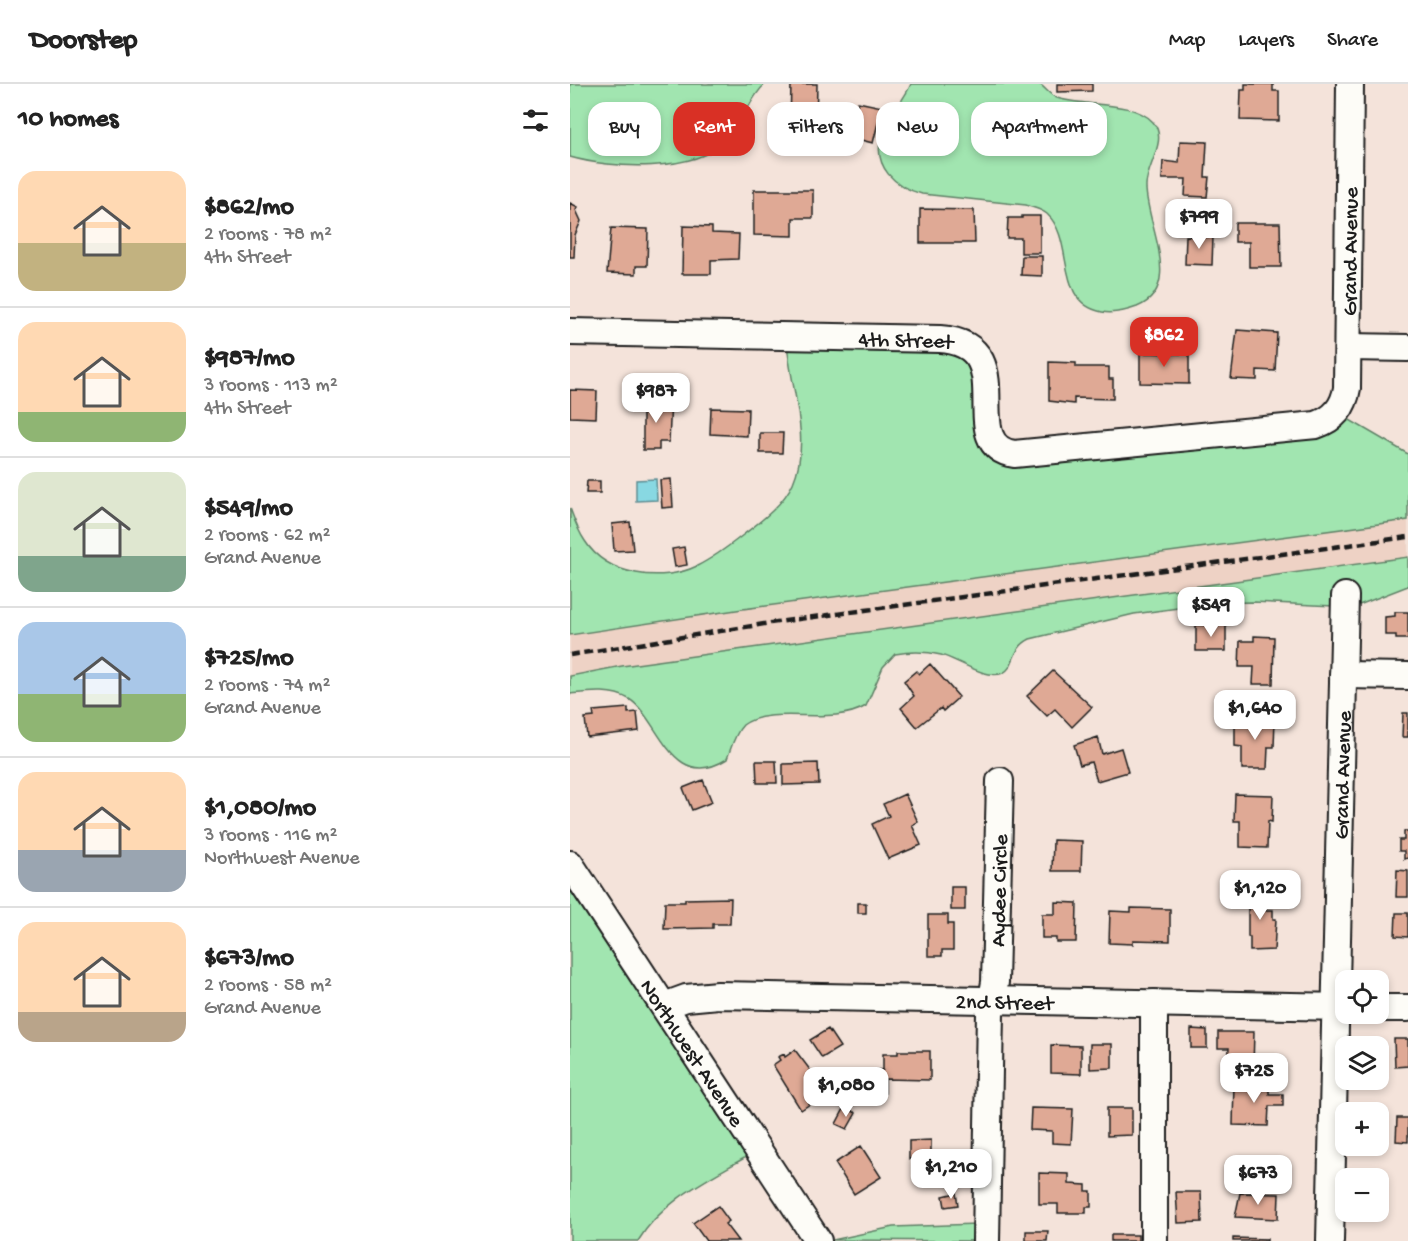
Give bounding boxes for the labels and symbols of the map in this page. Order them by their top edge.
street label: Grand Avenue [1339,186,1366,316]
pin: $799 [1163,199,1235,250]
pin: $862 [1128,317,1200,368]
street label: 4th Street [858,328,957,358]
pin: $987 [620,373,692,424]
pin: $549 [1175,587,1247,638]
pin: $1,640 [1206,690,1304,741]
street label: Grand Avenue [1330,710,1359,840]
street label: Aydee Circle [987,833,1016,947]
pin: $1,120 [1211,870,1309,921]
street label: Northwest Avenue [632,975,749,1133]
street label: 2nd Street [955,991,1056,1018]
pin: $725 [1218,1053,1290,1104]
pin: $1,080 [797,1067,895,1118]
pin: $1,210 [902,1149,1000,1200]
pin: $673 [1222,1155,1294,1206]

